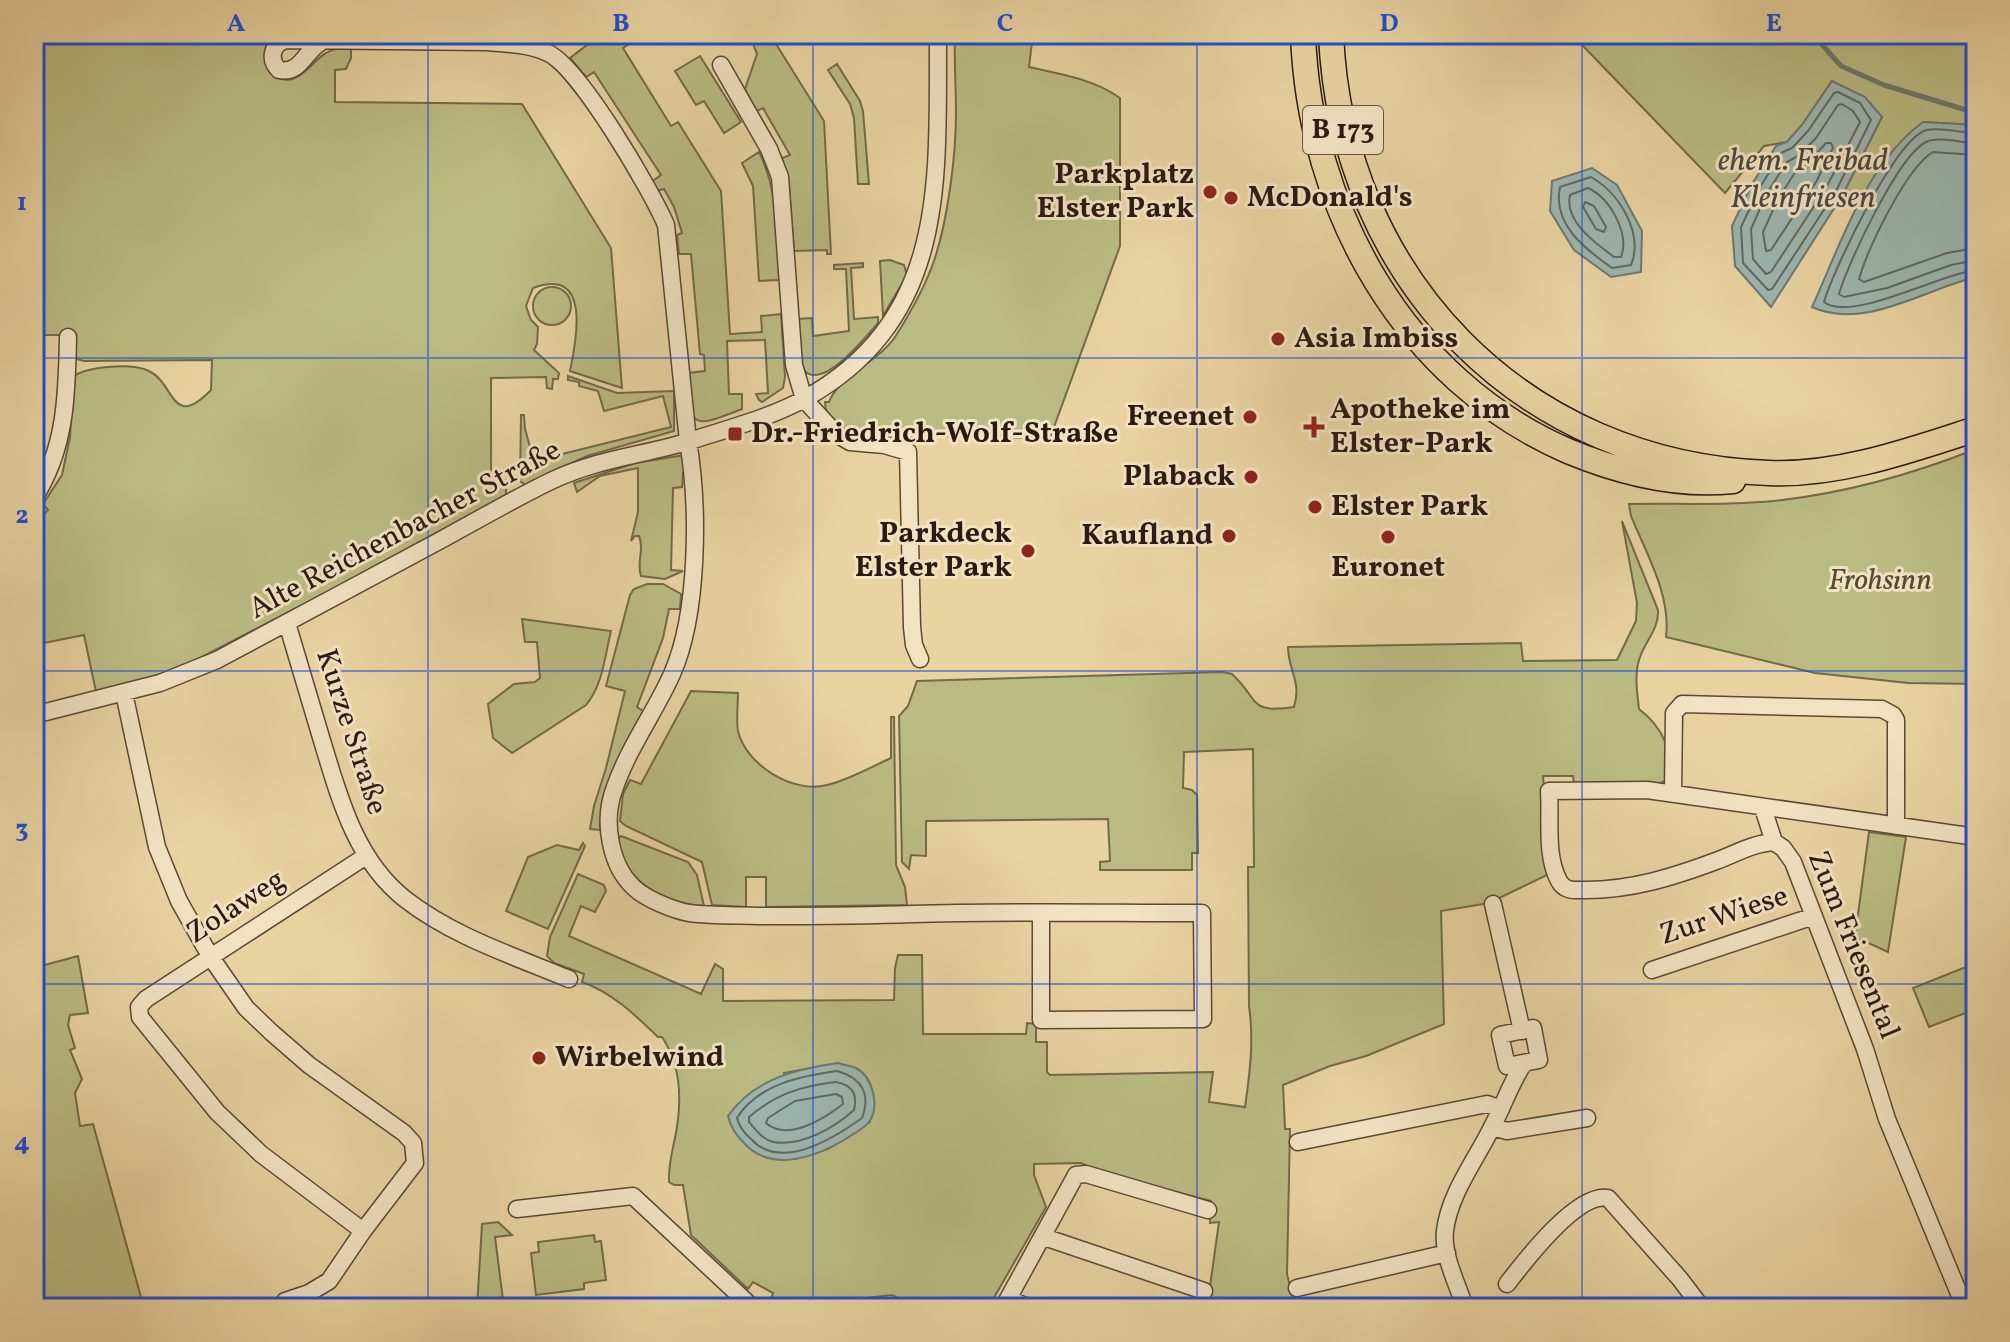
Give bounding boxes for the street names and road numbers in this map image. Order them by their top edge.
road number: B 173 [1303,106,1383,154]
street label: Alte Reichenbacher Straße [242,430,568,630]
street label: Kurze Straße [304,644,398,820]
street label: Zum Friesental [1796,845,1910,1045]
street label: Zolaweg [178,859,294,955]
street label: Zur Wiese [1654,875,1794,957]

